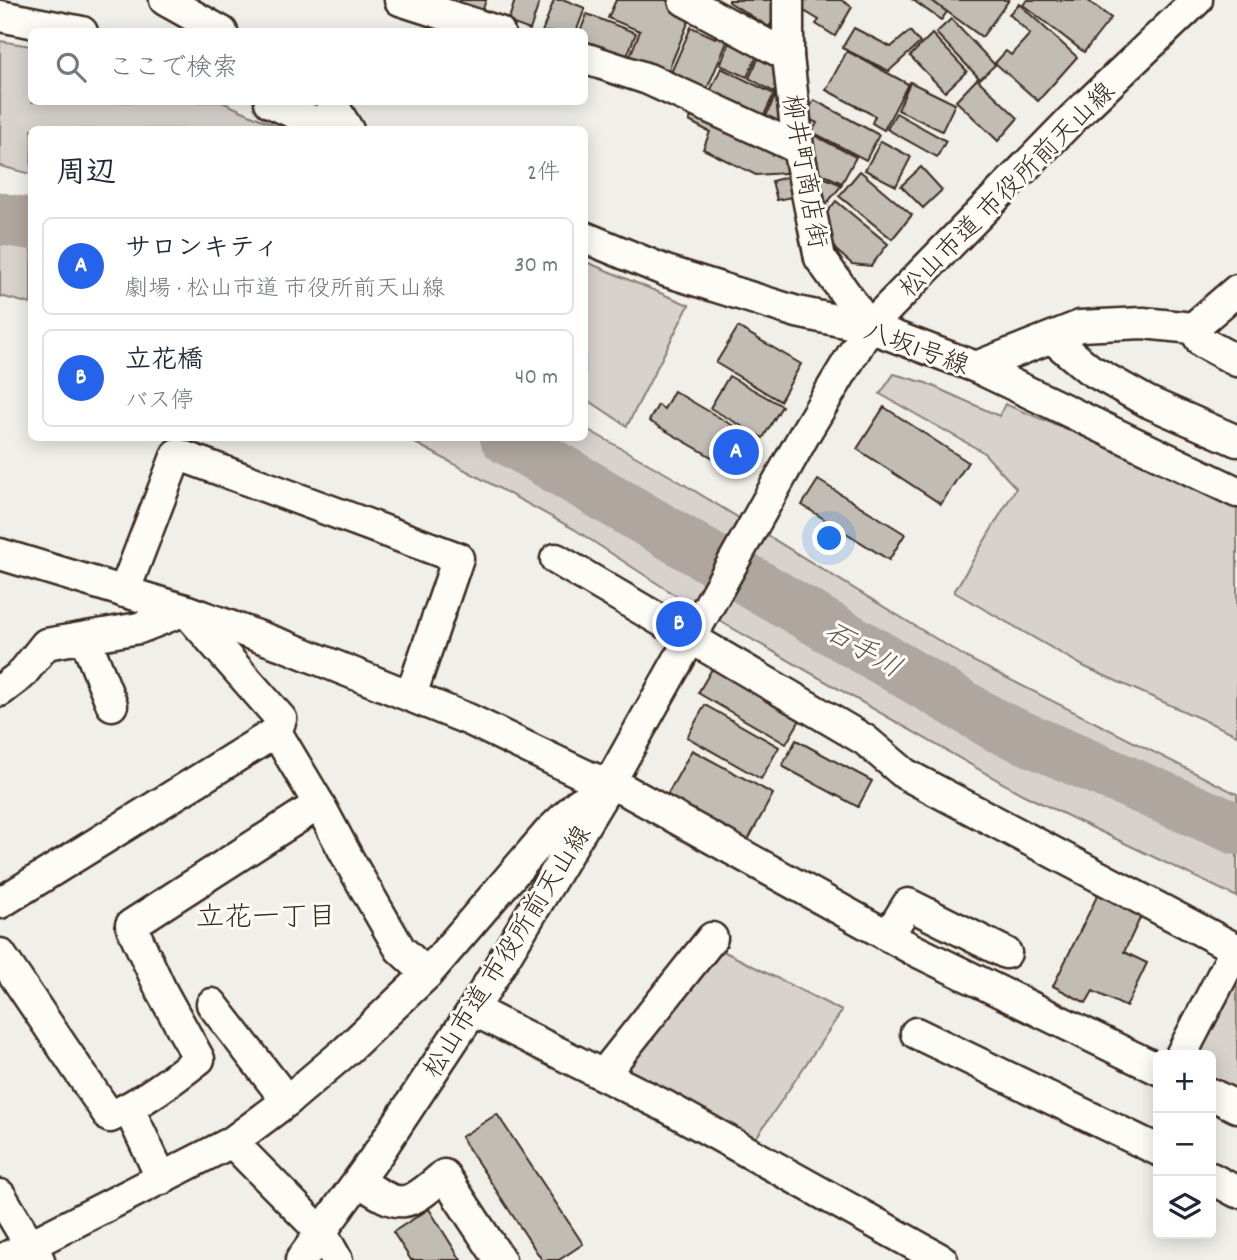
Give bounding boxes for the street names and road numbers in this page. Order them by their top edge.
street label: 松山市道 市役所前天山線 [892,75,1125,308]
street label: 柳井町商店街 [771,92,834,252]
street label: 八坂1号線 [858,314,974,386]
street label: 松山市道 市役所前天山線 [416,819,602,1086]

